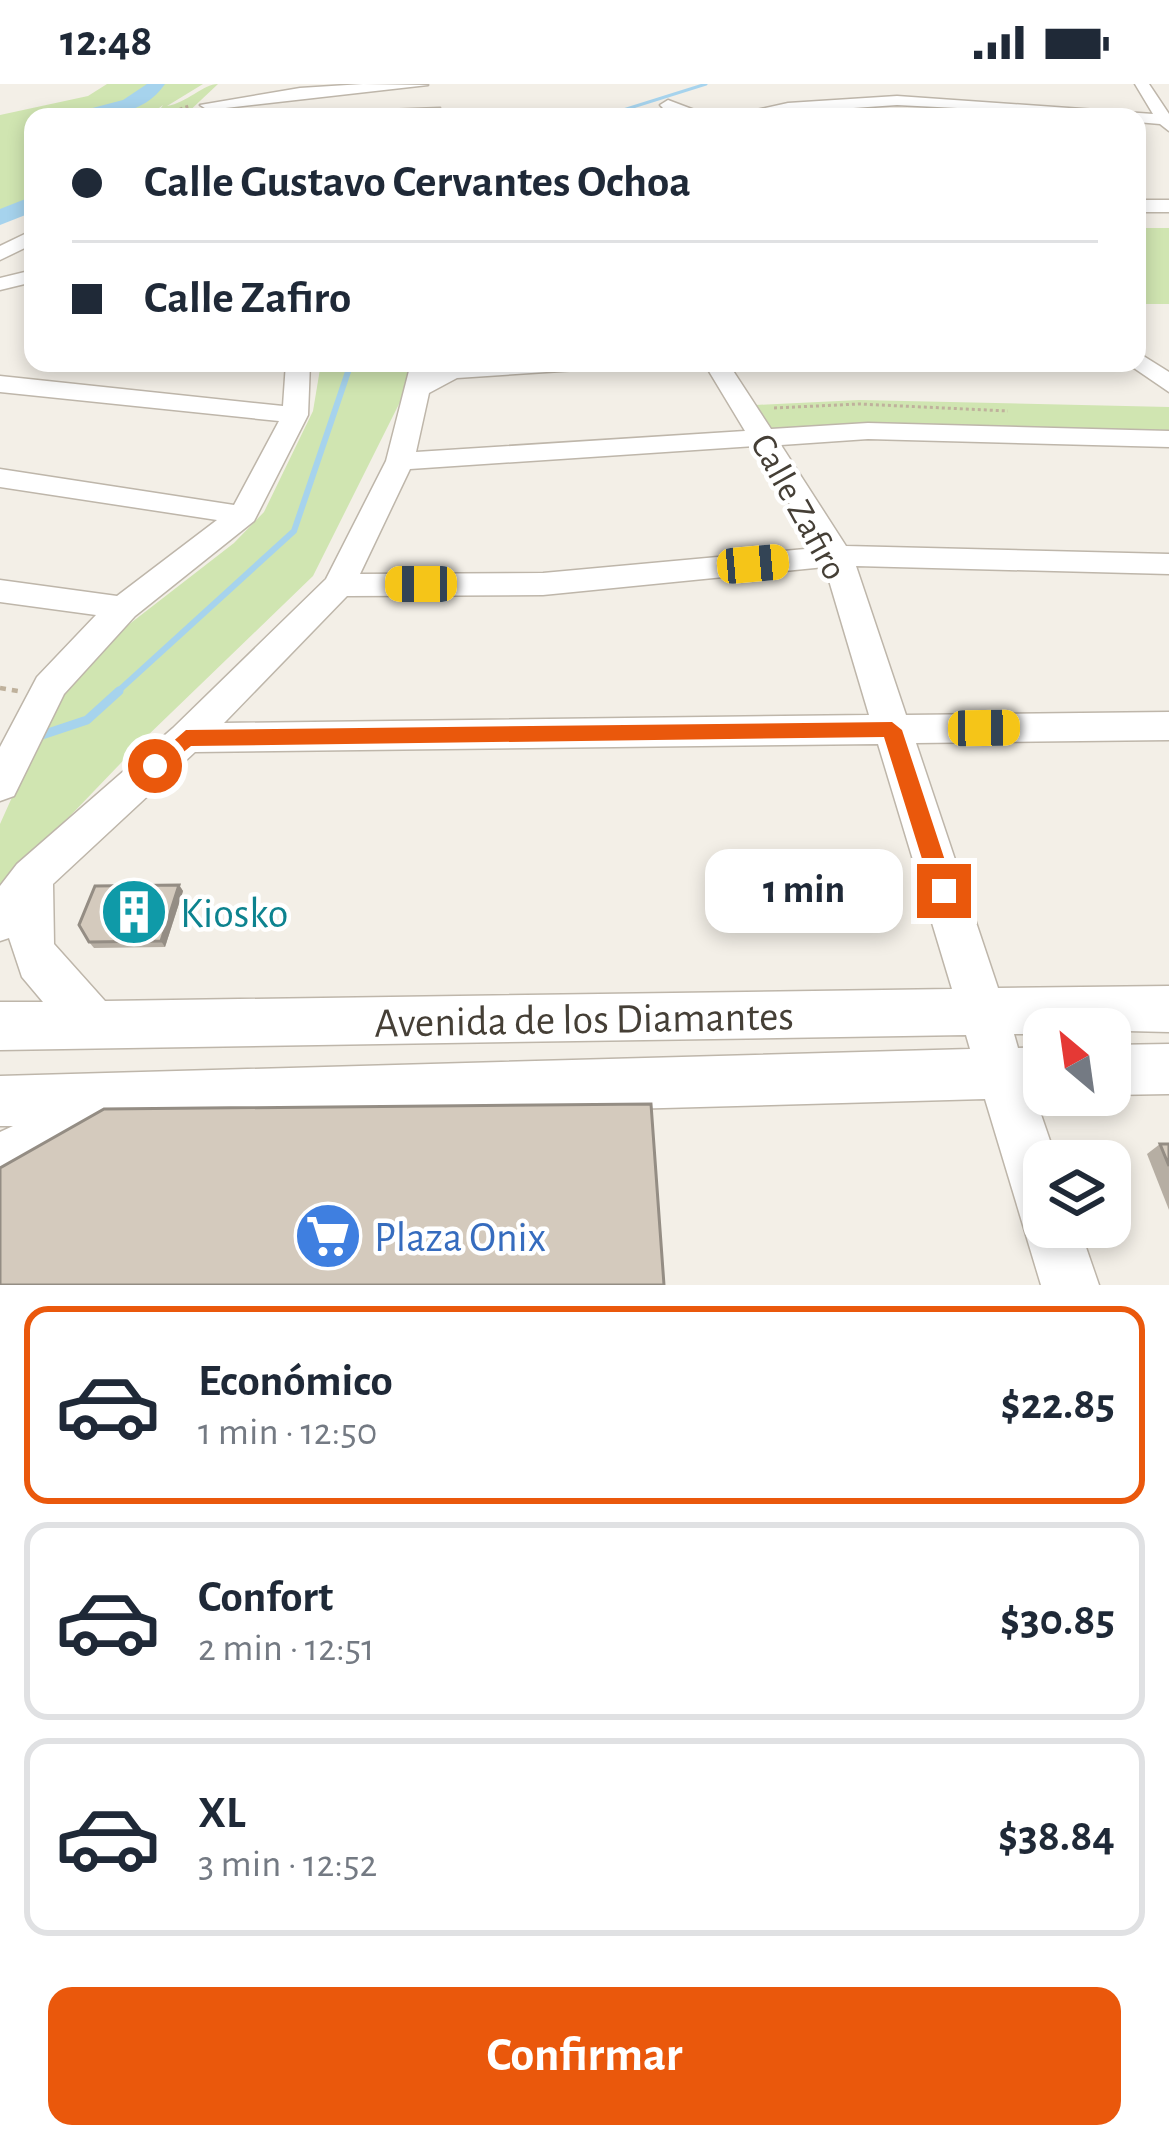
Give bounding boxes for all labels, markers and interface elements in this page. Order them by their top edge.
text: 12:48 [60,19,153,64]
text: Calle Gustavo Cervantes Ochoa [144,160,691,205]
text: Calle Zafiro [144,276,351,321]
street label: Calle Zafiro [744,428,853,586]
car [716,543,790,585]
car [385,566,457,602]
car [948,709,1020,747]
route start [128,739,182,793]
callout: 1 min [704,849,902,933]
route end [917,864,971,918]
text: 1 min [763,871,845,910]
building icon: Kiosko [99,877,169,947]
place label: Kiosko [180,893,288,935]
street label: Avenida de los Diamantes [374,995,794,1045]
north arrow [1023,1008,1131,1116]
map controls [1023,1008,1131,1248]
button: layers [1023,1140,1131,1248]
supermarket icon: Plaza Onix [293,1201,363,1271]
place label: Plaza Onix [374,1217,546,1259]
icon: car [54,1351,162,1459]
text: Económico [198,1359,393,1404]
text: $22.85 [1000,1382,1115,1427]
text: 1 min · 12:50 [198,1413,377,1452]
icon: car [54,1567,162,1675]
text: Confort [198,1575,333,1620]
text: $30.85 [1000,1598,1115,1643]
text: 2 min · 12:51 [198,1629,375,1668]
icon: car [54,1783,162,1891]
text: XL [198,1791,246,1836]
text: $38.84 [998,1814,1115,1859]
text: 3 min · 12:52 [198,1845,377,1884]
button: Confirmar [48,1987,1121,2125]

